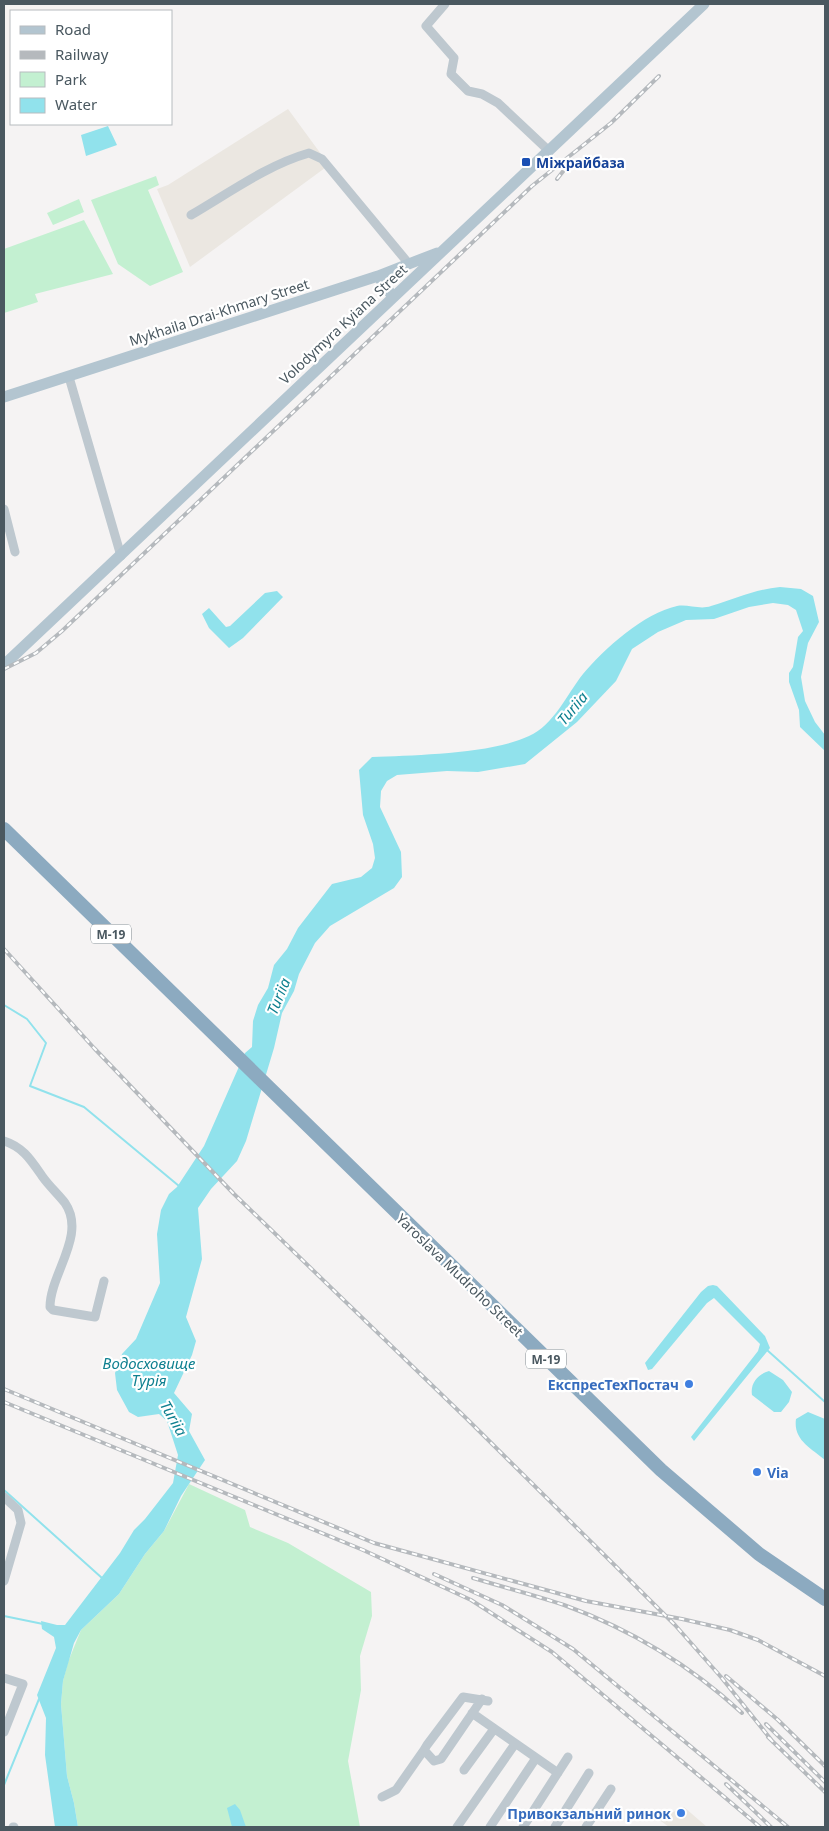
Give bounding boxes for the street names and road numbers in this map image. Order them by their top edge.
street label: Volodymyra Kyiana Street [275,260,411,388]
street label: Mykhaila Drai-Khmary Street [127,274,311,350]
road number: М-19 [91,924,131,944]
street label: Yaroslava Mudroho Street [392,1209,528,1341]
road number: М-19 [526,1350,566,1368]

